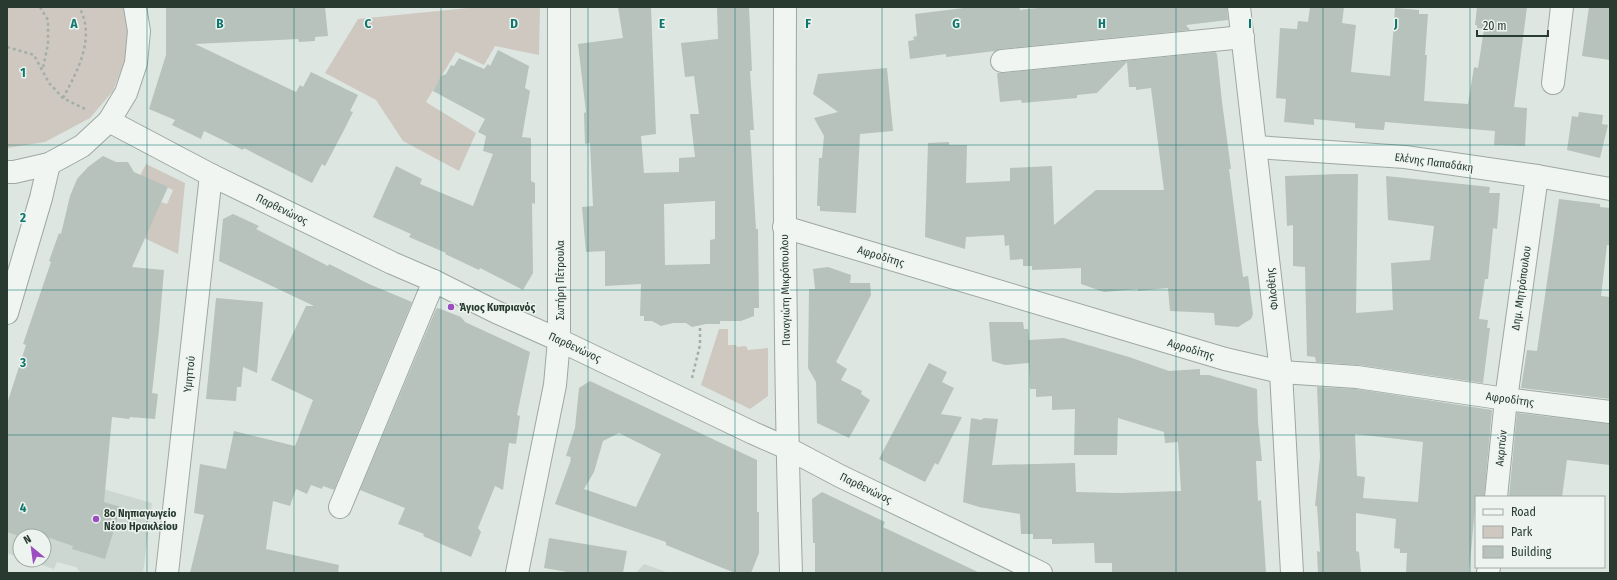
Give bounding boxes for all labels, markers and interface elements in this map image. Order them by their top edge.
scale bar [1477,12,1548,38]
text: A [69,16,78,31]
text: B [216,16,224,31]
text: C [365,16,372,31]
text: D [510,16,518,31]
text: E [659,16,665,31]
text: F [805,16,811,31]
text: G [952,16,960,31]
text: H [1098,16,1106,31]
text: I [1248,16,1252,31]
text: J [1393,16,1398,31]
text: 20 m [1483,19,1507,33]
text: 1 [20,65,26,80]
street label: Ελένης Παπαδάκη [1394,151,1474,174]
street label: Παρθενώνος [254,191,310,228]
text: 2 [19,210,26,225]
street label: Παναγιώτη Μικρόπουλου [778,234,793,346]
street label: Σωτήρη Πέτρουλα [554,240,567,320]
street label: Αφροδίτης [856,243,906,270]
street label: Δημ. Μητρόπουλου [1509,245,1534,331]
street label: Φιλοθέης [1264,267,1281,311]
place label: Άγιος Κυπριανός [459,301,535,314]
marker: Άγιος Κυπριανός [446,302,456,312]
street label: Παρθενώνος [547,330,603,365]
street label: Αφροδίτης [1166,336,1216,363]
text: 3 [19,355,26,370]
street label: Υμηττού [181,355,198,393]
street label: Αφροδίτης [1485,390,1535,409]
street label: Ακριτών [1493,429,1510,467]
street label: Παρθενώνος [838,470,894,507]
legend [1475,496,1605,568]
text: 4 [20,500,27,515]
text: Road [1511,505,1536,519]
place label: 8ο Νηπιαγωγείο Νέου Ηρακλείου [104,507,178,533]
marker: 8ο Νηπιαγωγείο Νέου Ηρακλείου [91,514,101,524]
text: Park [1511,525,1533,539]
north arrow [12,528,52,568]
text: N [21,532,33,547]
text: Building [1511,545,1552,559]

